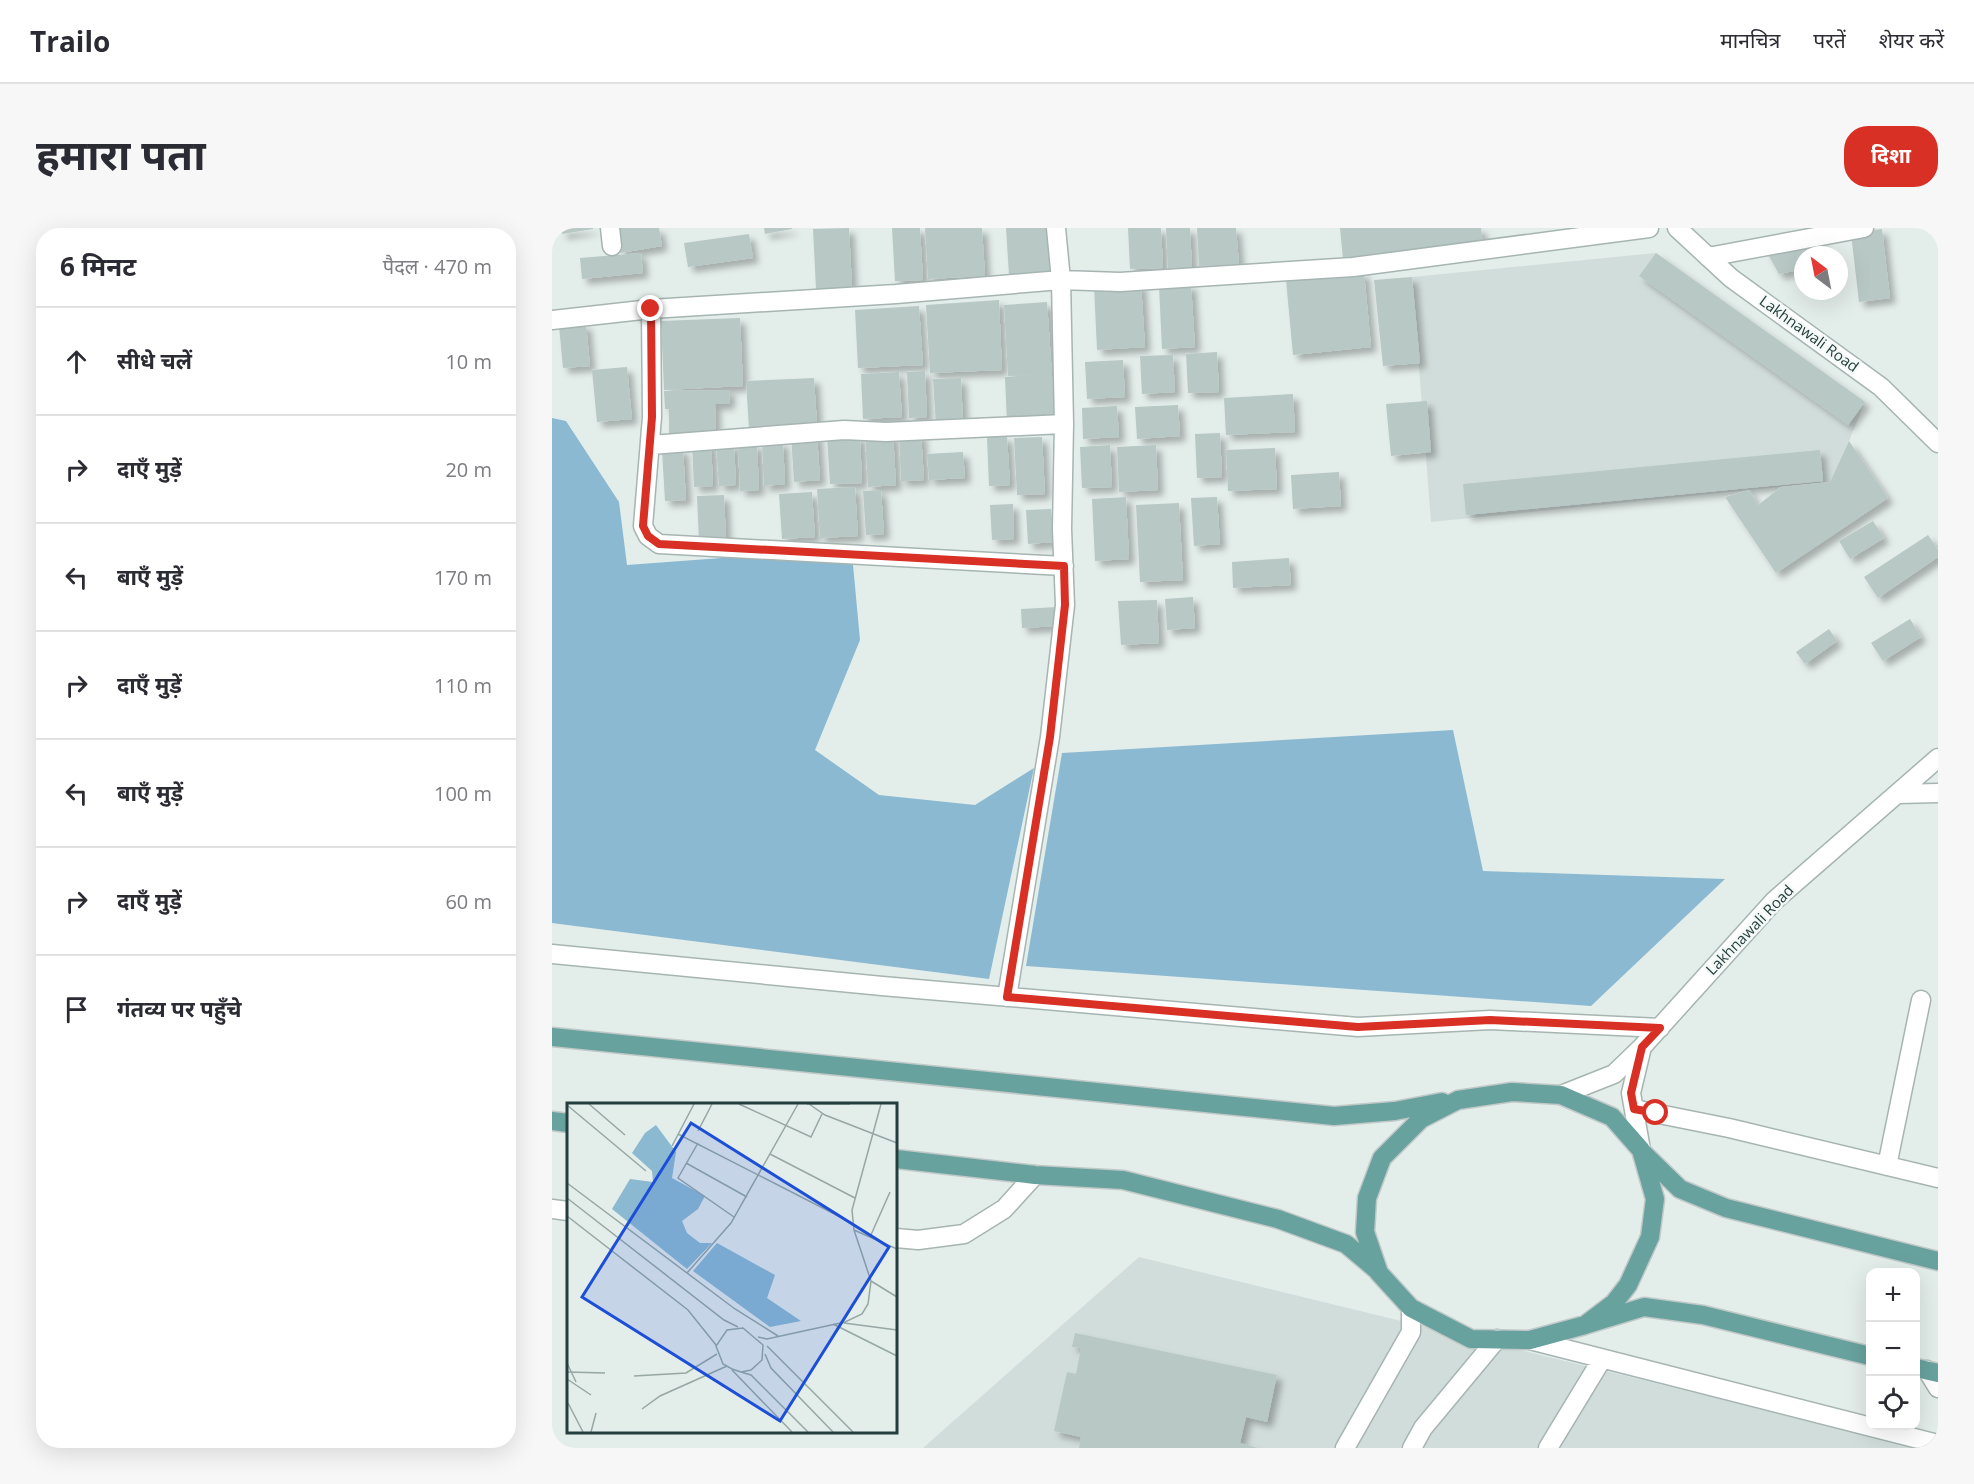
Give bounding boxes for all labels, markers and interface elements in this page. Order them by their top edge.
text: Trailo [30,22,110,60]
text: मानचित्र [1720,26,1780,54]
text: परतें [1813,26,1846,54]
text: शेयर करें [1879,26,1944,54]
text: हमारा पता [36,125,206,182]
button: दिशा [1844,126,1938,187]
north arrow [1794,246,1848,300]
text: 6 मिनट [60,248,136,284]
text: पैदल · 470 m [383,253,492,280]
street label: Lakhnawali Road [1756,290,1863,376]
route end [637,295,663,321]
icon: ahead [60,345,93,378]
text: सीधे चलें [117,345,192,375]
text: 10 m [445,348,492,375]
icon: right [60,453,93,486]
text: दाएँ मुड़ें [117,453,182,483]
text: 20 m [445,456,492,483]
icon: left [60,561,93,594]
text: बाएँ मुड़ें [117,561,183,591]
text: 170 m [434,564,492,591]
icon: right [60,669,93,702]
text: दाएँ मुड़ें [117,669,182,699]
text: 110 m [434,672,492,699]
icon: left [60,777,93,810]
text: बाएँ मुड़ें [117,777,183,807]
text: 100 m [434,780,492,807]
street label: Lakhnawali Road [1701,880,1797,979]
icon: right [60,885,93,918]
text: दाएँ मुड़ें [117,885,182,915]
text: 60 m [445,888,492,915]
icon: arrive [60,993,93,1026]
text: गंतव्य पर पहुँचे [117,993,242,1023]
route start [1642,1099,1668,1125]
inset map [567,1103,897,1433]
map controls [1866,1268,1920,1430]
button: + [1866,1268,1920,1322]
button: − [1866,1322,1920,1376]
button: locate [1866,1376,1920,1430]

